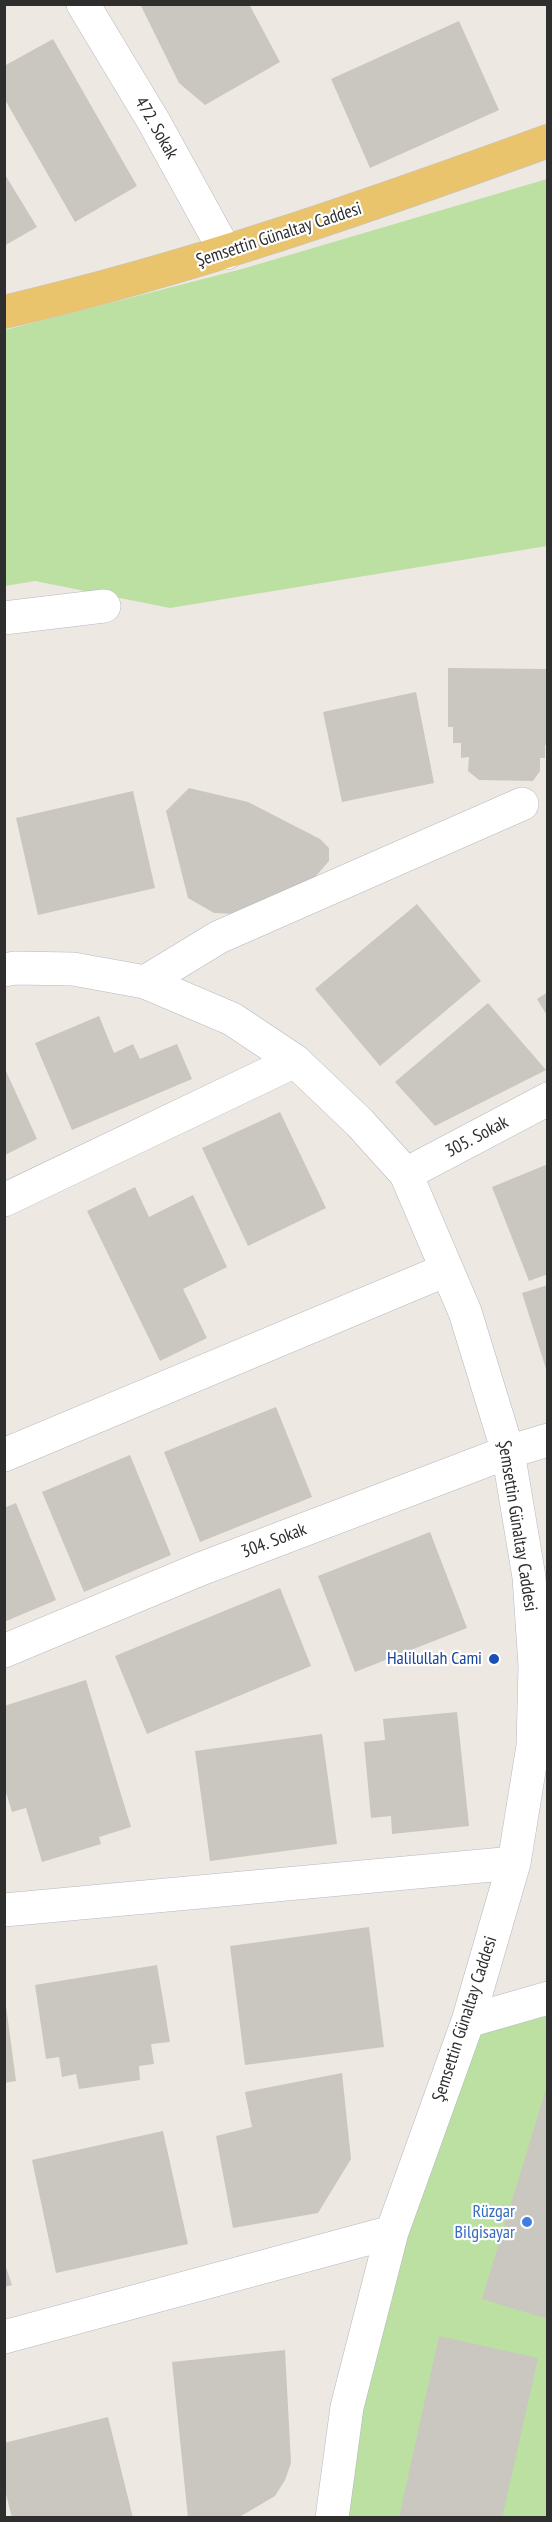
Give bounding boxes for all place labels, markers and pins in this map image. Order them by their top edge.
place label: Halilullah Cami [387,1648,482,1670]
marker: Halilullah Cami [487,1652,501,1666]
place label: Rüzgar Bilgisayar [455,2201,515,2244]
marker: Rüzgar Bilgisayar [520,2215,534,2229]

